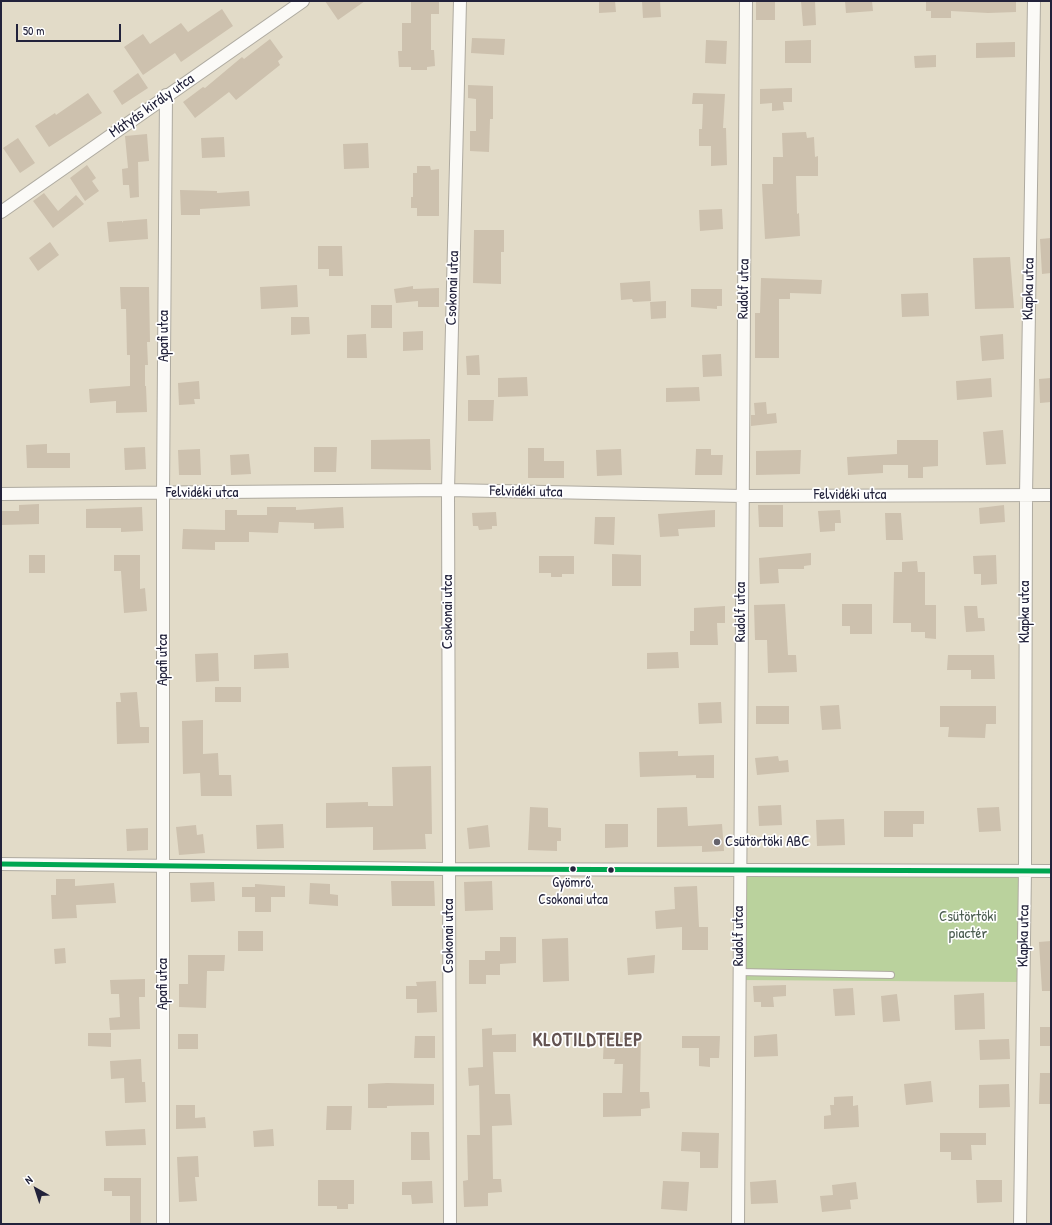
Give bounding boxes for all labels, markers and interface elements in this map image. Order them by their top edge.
scale bar [18,16,123,42]
text: 50 m [23,22,44,39]
street label: Mátyás király utca [106,70,198,142]
street label: Csokonai utca [443,250,463,326]
street label: Klapka utca [1019,258,1039,320]
street label: Rudolf utca [734,259,754,319]
street label: Apafi utca [155,310,173,362]
street label: Felvidéki utca [490,482,562,502]
street label: Felvidéki utca [166,484,238,502]
street label: Felvidéki utca [814,486,886,504]
street label: Csokonai utca [439,575,457,649]
street label: Klapka utca [1016,581,1034,643]
street label: Rudolf utca [732,582,750,642]
street label: Apafi utca [154,634,172,686]
place label: Csütörtöki ABC [725,833,809,851]
marker: Csütörtöki ABC [712,837,722,847]
marker: Gyömrő, Csokonai utca [568,864,578,874]
unlabelled marker [606,865,616,875]
place label: Gyömrő, Csokonai utca [538,875,608,908]
street label: Csokonai utca [440,899,458,973]
street label: Klapka utca [1014,905,1034,967]
street label: Rudolf utca [730,906,748,966]
park label: Csütörtöki piactér [939,908,997,943]
street label: Apafi utca [154,958,172,1010]
district label: KLOTILDTELEP [533,1030,643,1052]
north arrow [16,1169,56,1209]
text: N [22,1172,35,1187]

